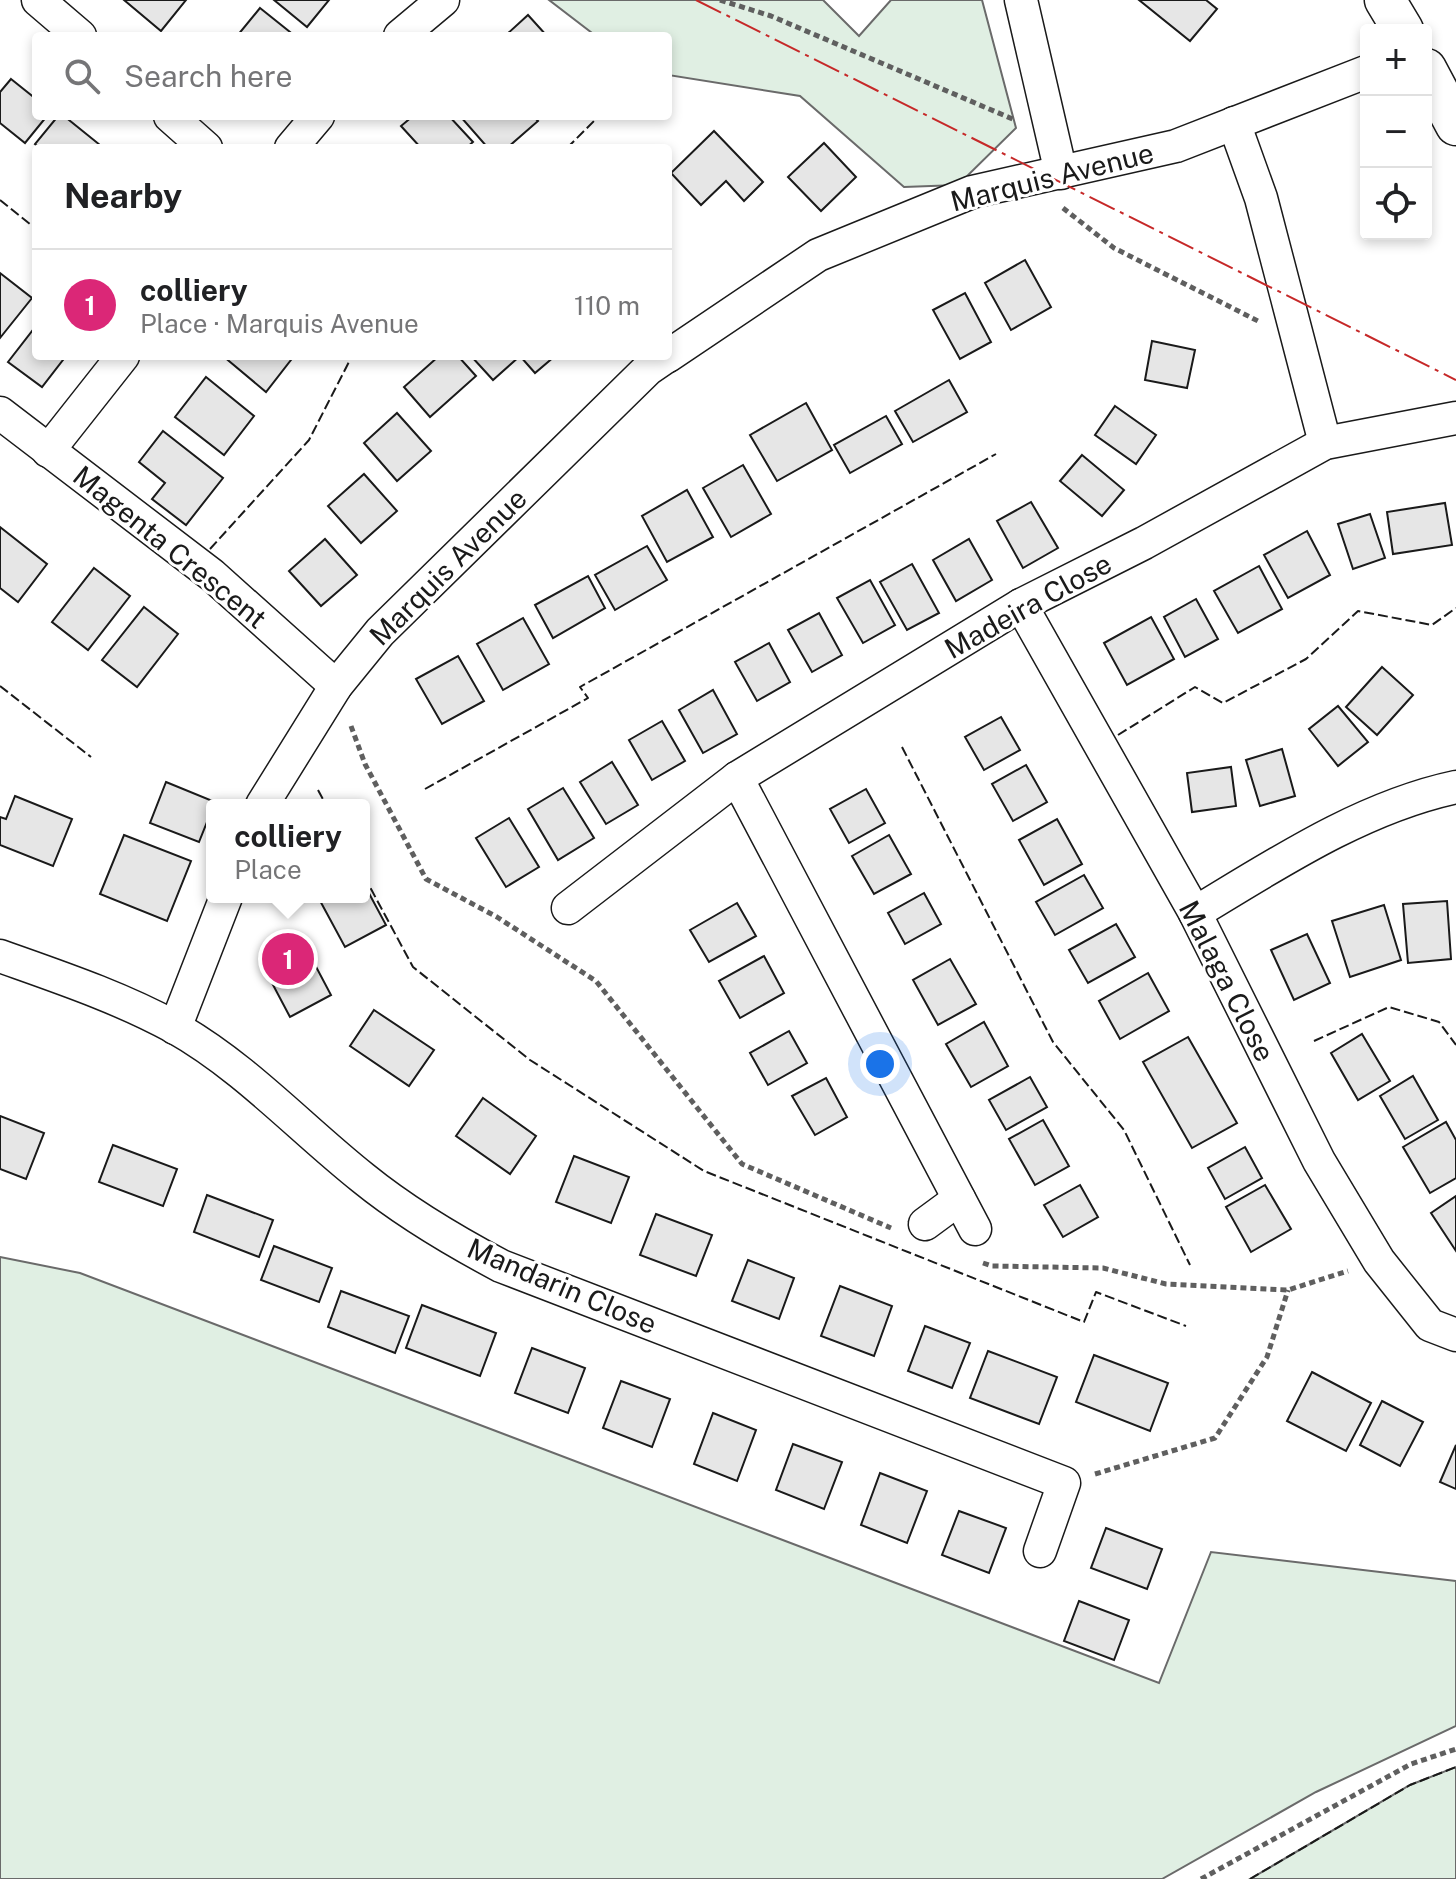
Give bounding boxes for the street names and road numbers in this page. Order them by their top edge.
street label: Marquis Avenue [947,135,1157,218]
street label: Magenta Crescent [67,459,274,635]
street label: Marquis Avenue [362,481,533,652]
street label: Madeira Close [939,546,1117,665]
street label: Malaga Close [1173,895,1282,1067]
street label: Mandarin Close [463,1231,662,1340]

